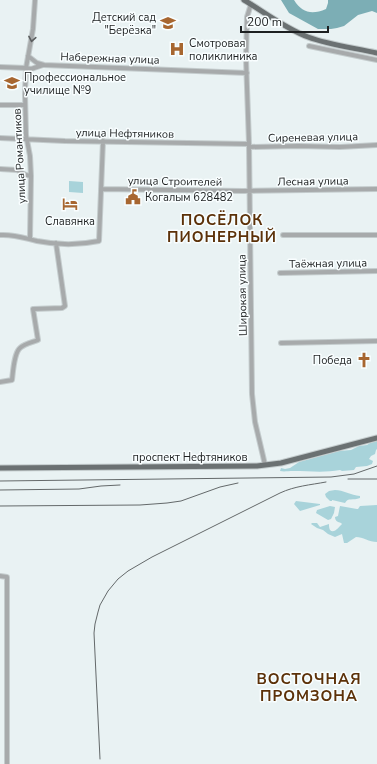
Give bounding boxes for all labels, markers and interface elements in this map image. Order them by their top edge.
scale bar [241,8,328,34]
place label: Детский сад "Берёзка" [92,10,156,38]
school or university icon: Детский сад "Берёзка" [159,14,177,32]
text: 200 m [247,14,282,30]
one-way arrow [28,36,36,42]
place label: Смотровая поликлиника [189,36,257,64]
hospital icon: Смотровая поликлиника [168,40,186,58]
street label: Набережная улица [60,49,160,68]
place label: Профессиональное училище №9 [24,70,126,98]
school or university icon: Профессиональное училище №9 [3,74,21,92]
street label: улица Романтиков [10,108,29,204]
street label: улица Нефтяников [76,125,174,142]
street label: Сиреневая улица [268,129,358,146]
street label: улица Строителей [128,173,222,190]
street label: Лесная улица [277,173,349,190]
public building icon: Когалым 628482 [124,188,142,206]
place label: Когалым 628482 [145,190,233,205]
hotel icon: Славянка [61,195,79,213]
district label: ПОСЁЛОК ПИОНЕРНЫЙ [167,210,277,247]
place label: Славянка [45,214,95,229]
street label: Широкая улица [234,254,251,336]
street label: Таёжная улица [289,255,367,272]
church icon: Победа [355,351,373,369]
place label: Победа [313,353,352,368]
street label: проспект Нефтяников [132,450,248,465]
district label: ВОСТОЧНАЯ ПРОМЗОНА [256,669,362,706]

